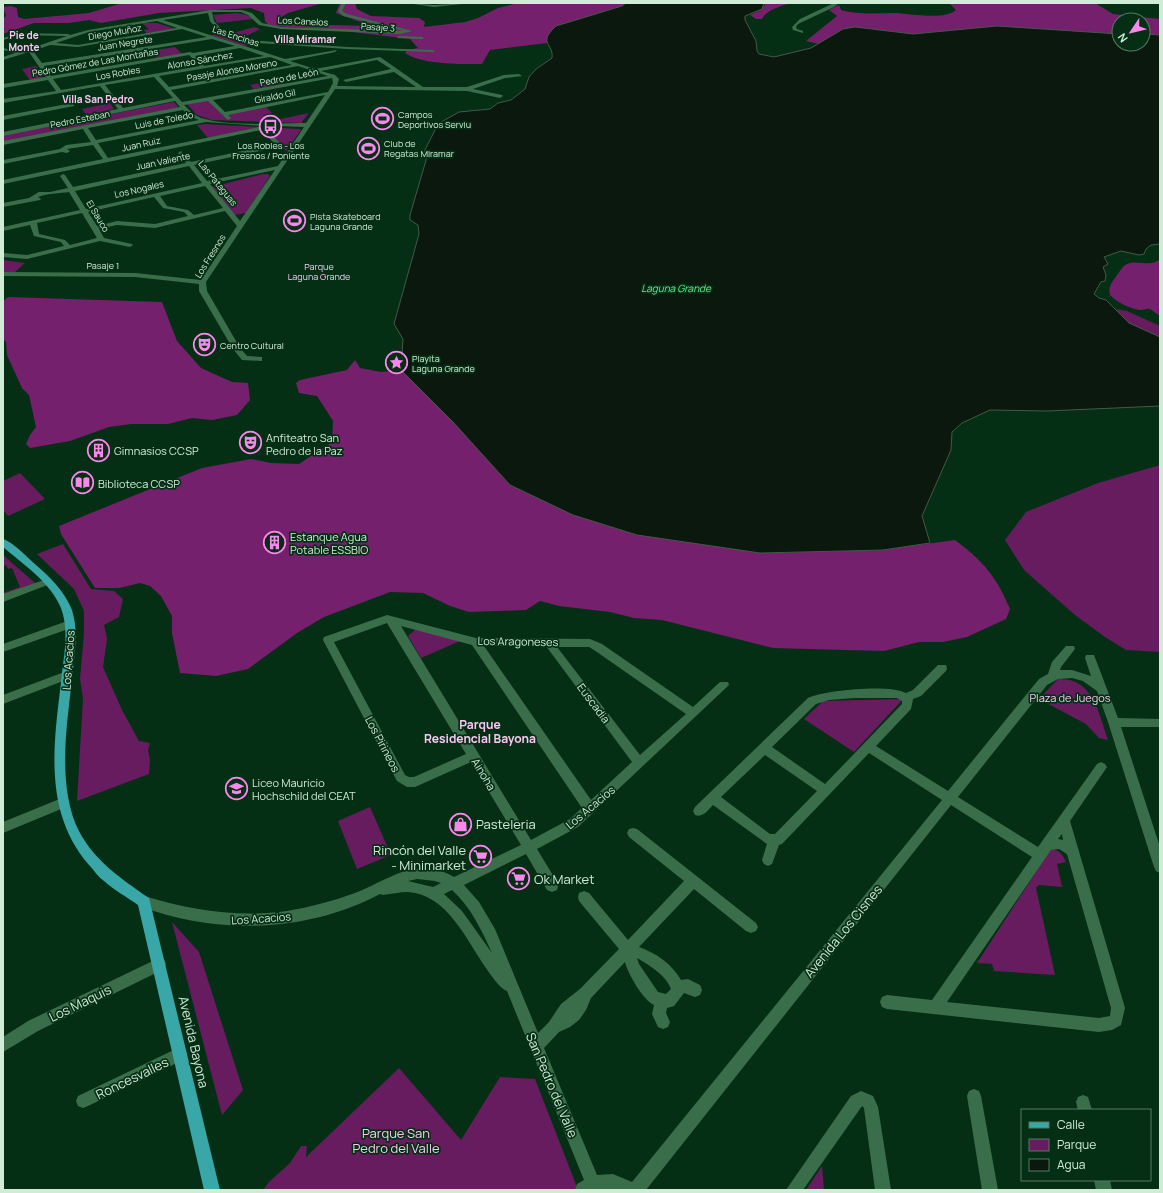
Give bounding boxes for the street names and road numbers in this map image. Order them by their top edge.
street label: Los Canelos [277,13,329,29]
street label: Pasaje 3 [360,19,396,35]
street label: Diego Muñoz [87,21,143,43]
street label: Las Encinas [211,22,261,50]
street label: Juan Negrete [97,32,153,54]
street label: Pedro Gómez de Las Montañas [31,44,159,79]
street label: Alonso Sánchez [166,48,234,72]
street label: Pasaje Alonso Moreno [186,56,278,84]
street label: Los Robles [95,63,141,83]
street label: Pedro de León [259,65,319,89]
street label: Giraldo Gil [253,86,297,106]
street label: Pedro Esteban [49,107,111,131]
street label: Luis de Toledo [134,108,194,132]
street label: Juan Ruiz [120,133,162,154]
street label: Juan Valiente [135,149,191,173]
street label: Las Pataguas [196,157,241,209]
street label: Los Nogales [113,177,165,201]
street label: El Sauco [83,198,113,234]
street label: Los Fresnos [191,231,229,280]
street label: Pasaje 1 [87,259,119,272]
street label: Los Acacios [58,629,78,690]
street label: Los Aragoneses [477,633,559,649]
street label: Euscadia [574,680,614,726]
street label: Los Pirineos [362,714,404,775]
street label: Ainoha [469,755,499,793]
street label: Los Acacios [562,782,618,832]
street label: Avenida Los Cisnes [800,881,886,981]
street label: Los Acacios [231,908,292,928]
street label: Los Maquis [46,980,114,1026]
street label: Avenida Bayona [175,994,213,1090]
street label: San Pedro del Valle [522,1030,582,1141]
street label: Roncesvalles [93,1053,171,1103]

